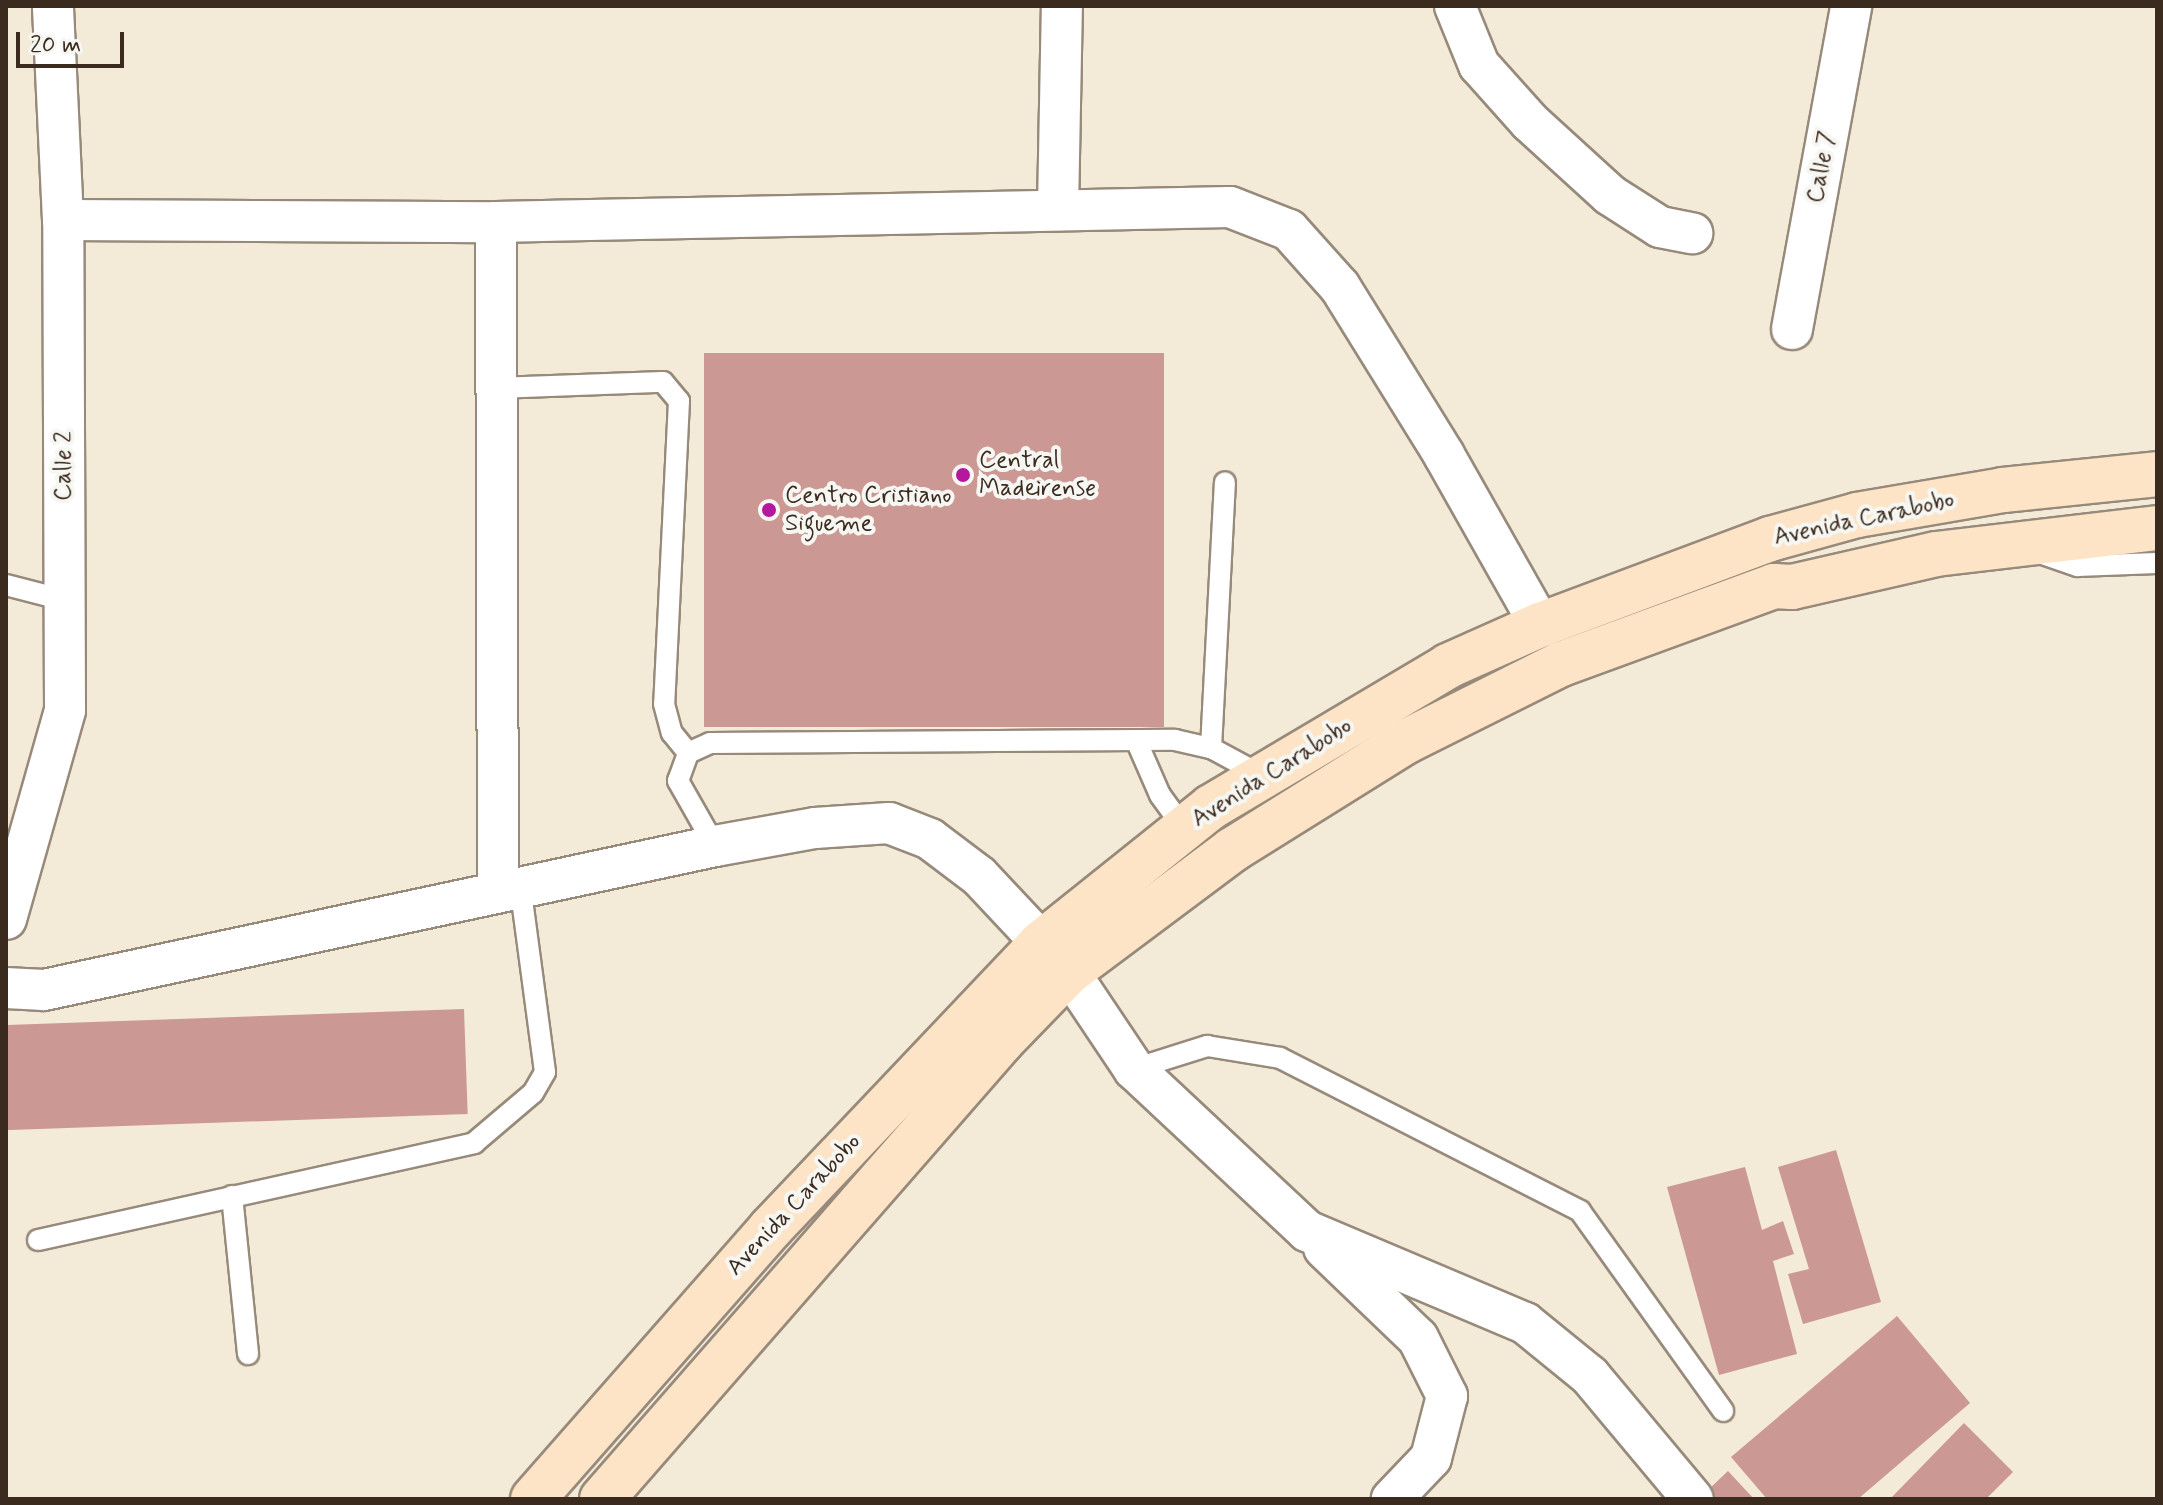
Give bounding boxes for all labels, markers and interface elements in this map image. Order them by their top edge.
scale bar [20,16,128,66]
text: 20 m [30,30,81,61]
street label: Calle 7 [1802,129,1842,205]
street label: Calle 2 [50,431,78,501]
place label: Central Madeirense [979,447,1096,503]
marker: Central Madeirense [954,466,972,484]
place label: Centro Cristiano Sigueme [785,482,951,538]
street label: Avenida Carabobo [1772,486,1956,552]
marker: Centro Cristiano Sigueme [760,501,778,519]
street label: Avenida Carabobo [1188,713,1356,833]
street label: Avenida Carabobo [722,1129,866,1281]

